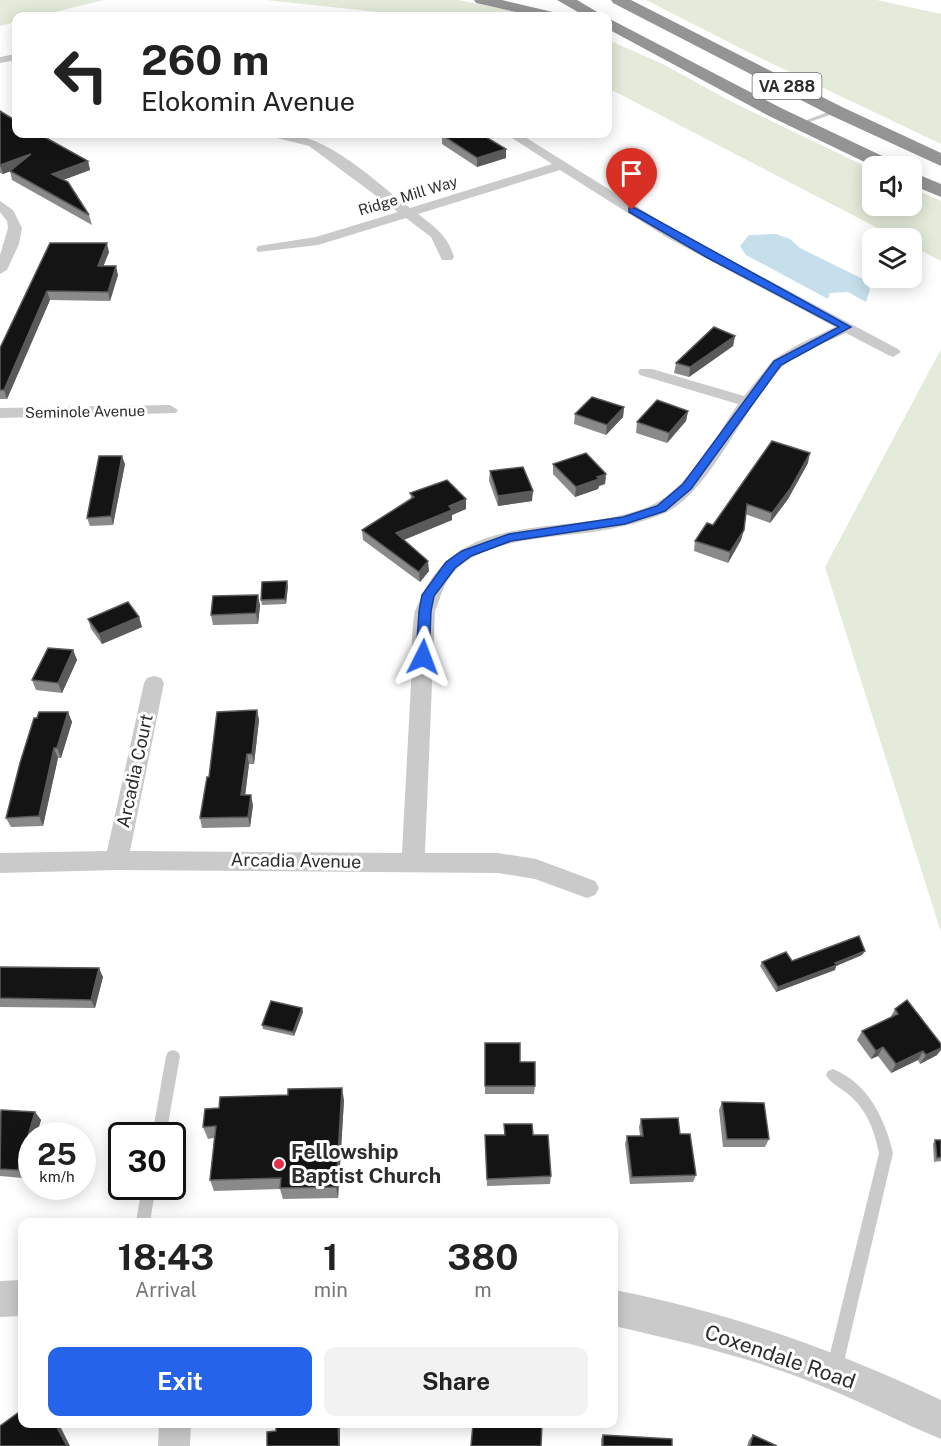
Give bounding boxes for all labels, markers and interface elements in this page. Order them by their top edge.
text: 260 m [141,35,269,84]
icon: left [42,36,120,114]
road number: VA 288 [752,73,822,99]
text: Elokomin Avenue [141,85,355,117]
pin [606,148,657,210]
map controls [862,156,922,288]
button: sound [862,156,922,216]
icon: arrive [615,157,648,190]
street label: Ridge Mill Way [356,172,459,219]
button: layers [862,228,922,288]
street label: Seminole Avenue [25,402,145,421]
position arrow [391,625,455,689]
street label: Arcadia Court [112,712,157,830]
street label: Arcadia Avenue [230,849,362,872]
speed limit sign: 30 [108,1122,186,1200]
text: 25 [37,1136,77,1172]
place label: Fellowship Baptist Church [291,1139,441,1188]
marker: Fellowship Baptist Church [272,1157,286,1171]
text: km/h [39,1168,75,1185]
text: 18:43 [118,1236,214,1278]
text: 1 [323,1236,339,1278]
text: 380 [447,1236,518,1278]
text: Arrival [135,1278,197,1302]
text: min [314,1278,348,1302]
text: m [474,1278,492,1302]
street label: Coxendale Road [702,1319,859,1394]
button: Exit [48,1347,312,1416]
button: Share [324,1347,588,1416]

